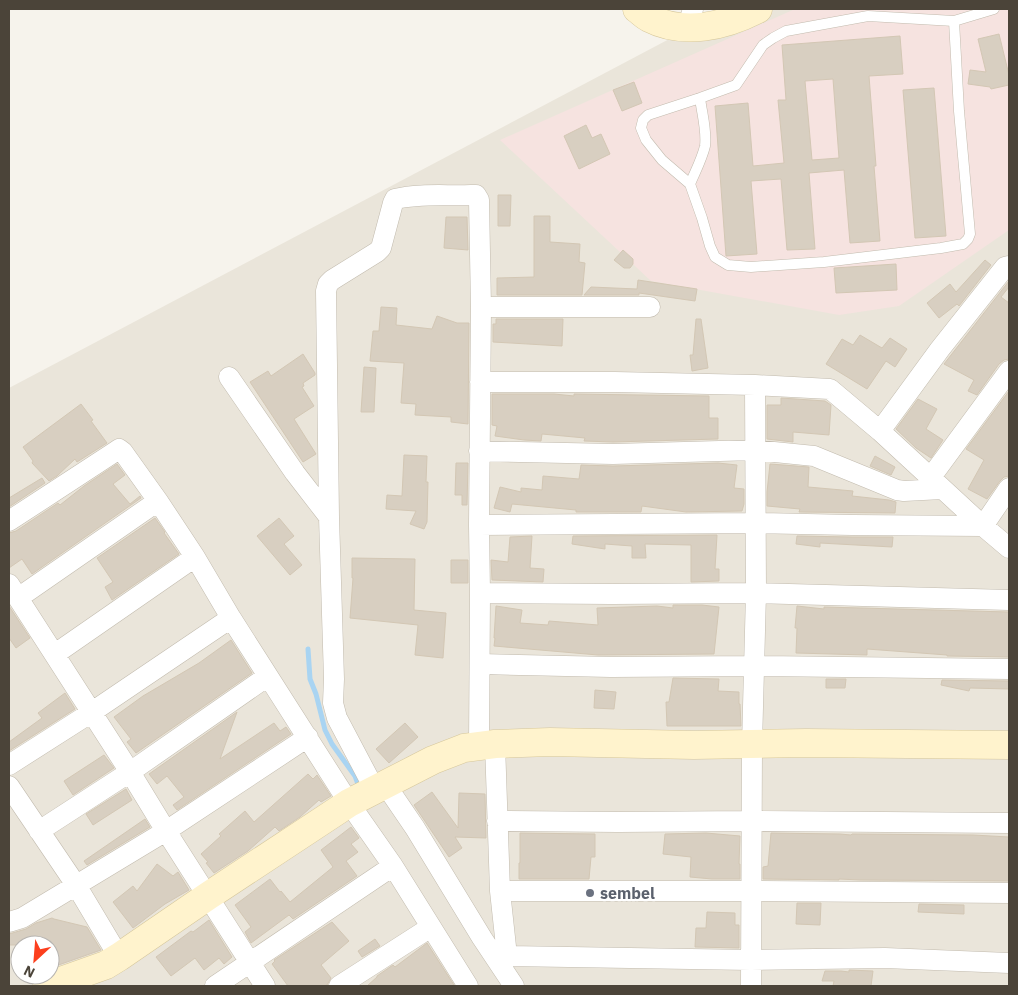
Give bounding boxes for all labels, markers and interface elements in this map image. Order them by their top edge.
place label: sembel [600,883,655,903]
marker: sembel [584,887,596,899]
north arrow [10,935,60,985]
text: N [21,961,38,982]

